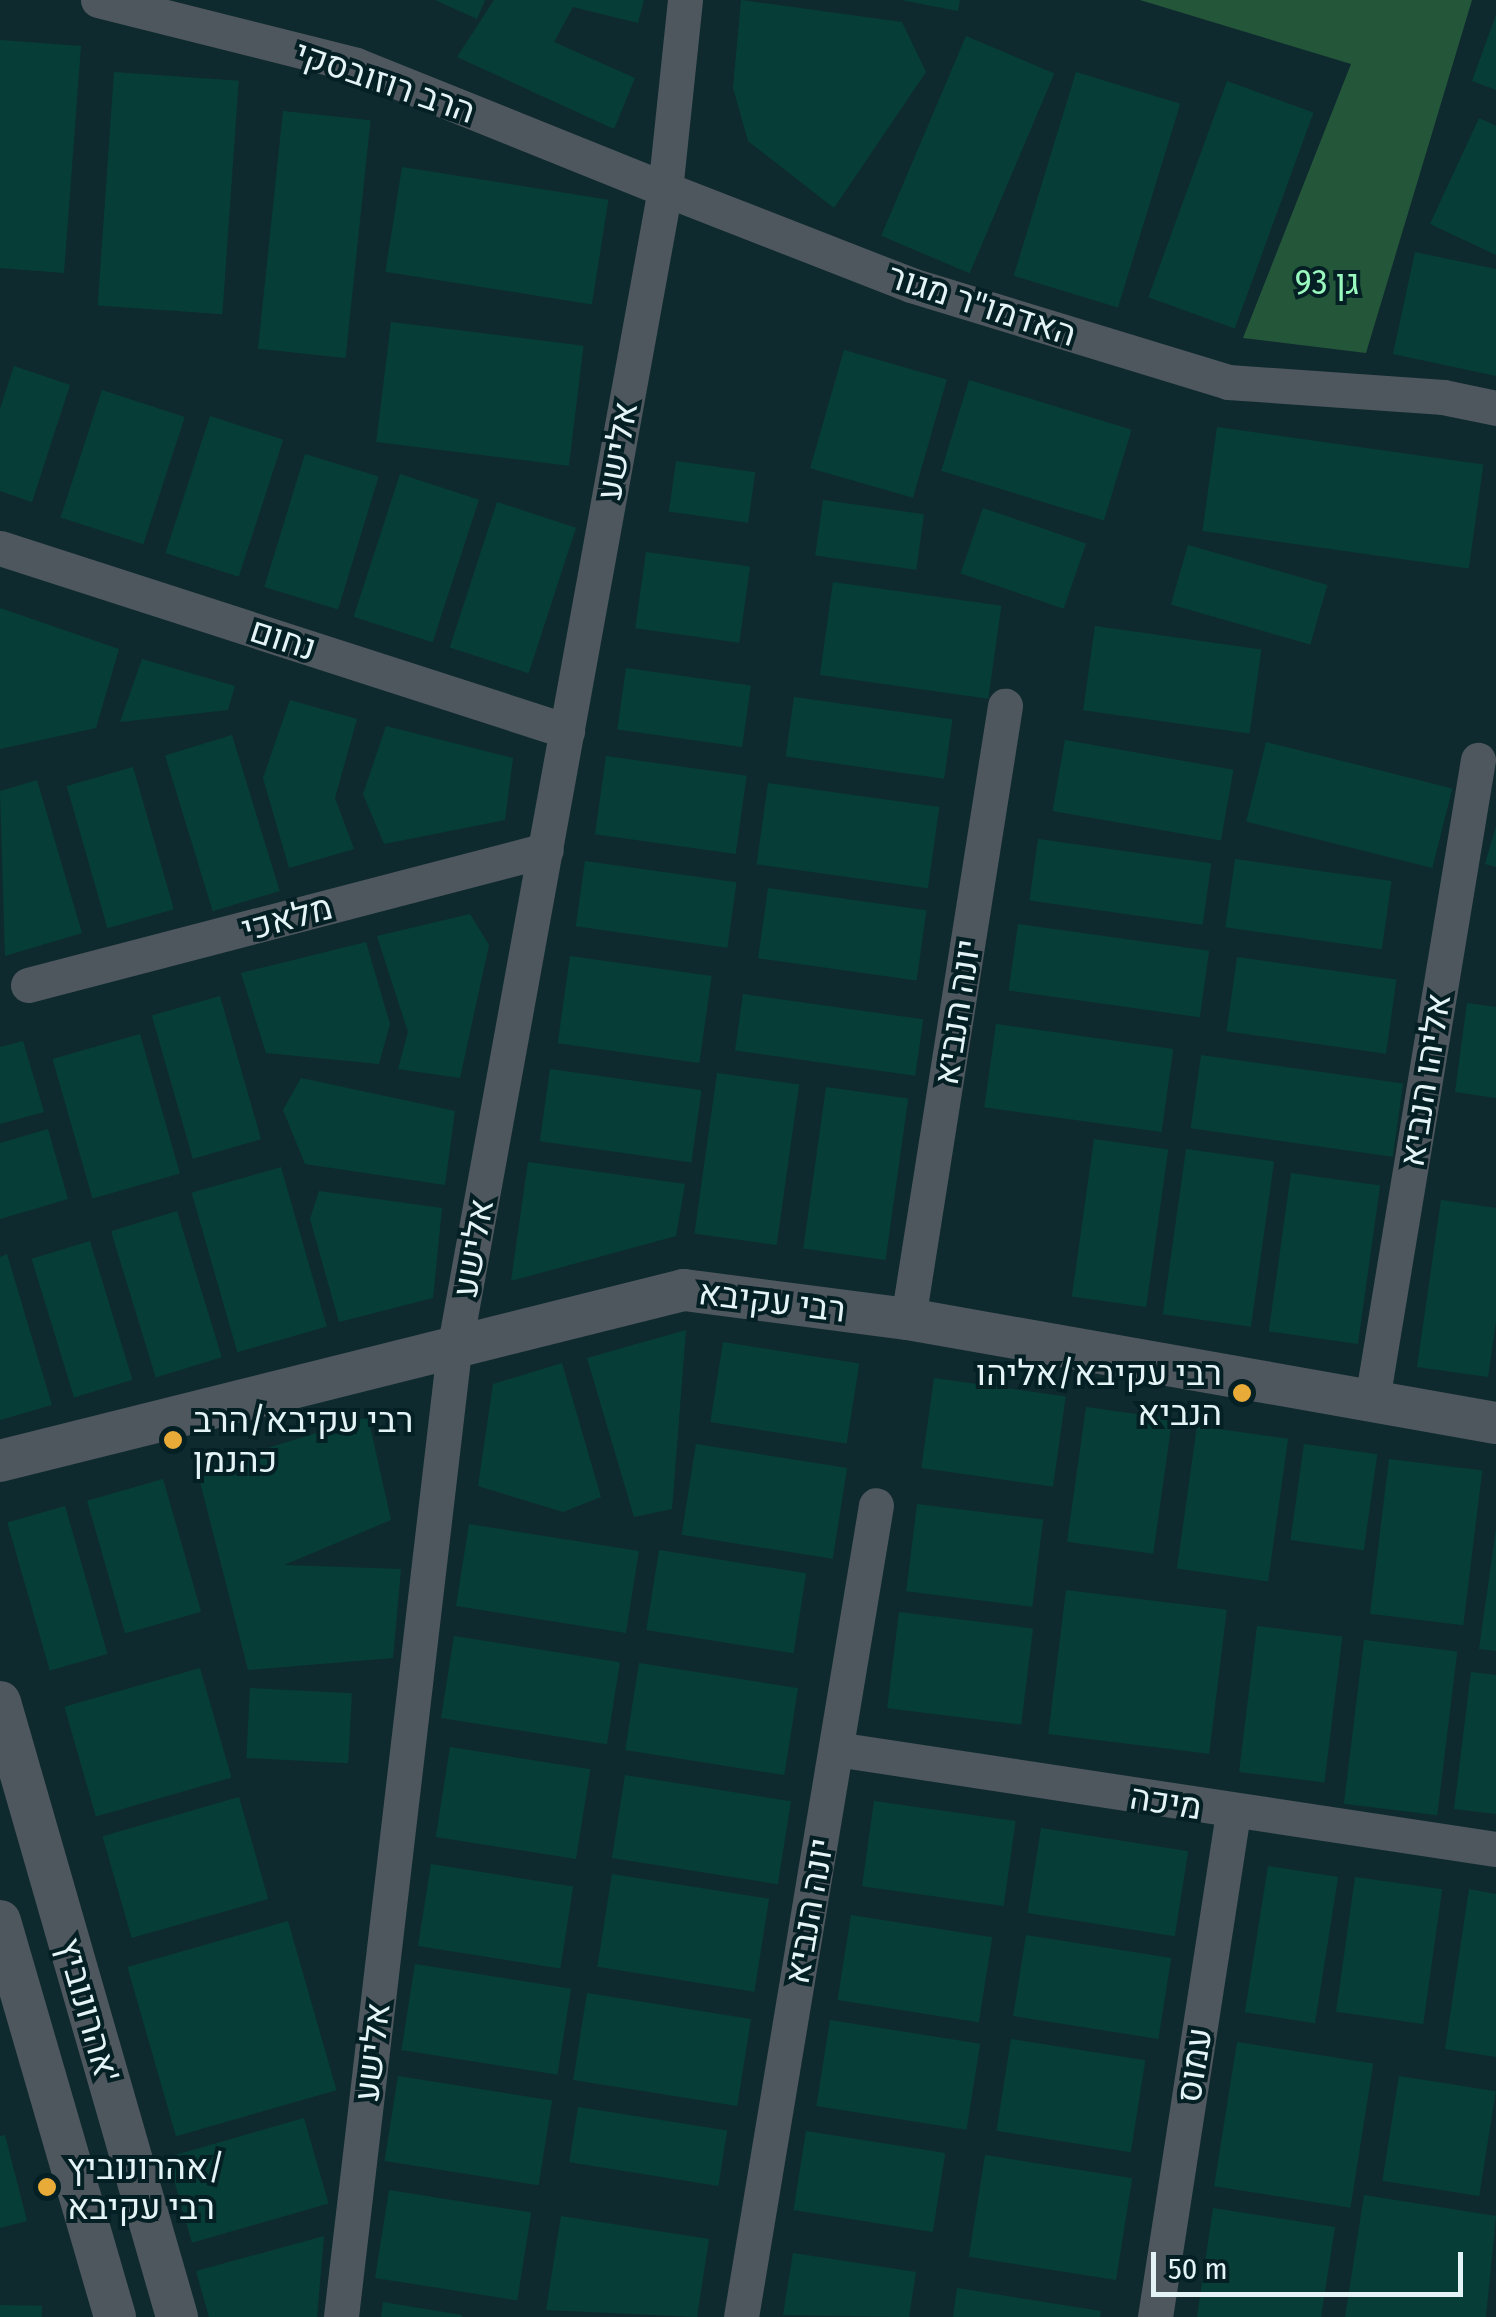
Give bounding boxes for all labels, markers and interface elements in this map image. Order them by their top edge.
street label: הרב רוזובסקי [289,32,481,132]
street label: האדמו"ר מגור [882,255,1082,355]
park label: גן 93 [1295,261,1359,303]
street label: אלישע [588,399,646,503]
street label: נחום [245,609,321,669]
street label: מלאכי [237,886,337,950]
street label: יונה הנביא [925,936,989,1088]
street label: אליהו הנביא [1391,990,1459,1170]
street label: אלישע [444,1196,502,1300]
street label: רבי עקיבא [696,1271,848,1331]
place label: רבי עקיבא/אליהו הנביא [976,1352,1222,1434]
marker: רבי עקיבא/אליהו הנביא [1231,1382,1253,1404]
place label: רבי עקיבא/הרב כהנמן [193,1399,413,1481]
marker: רבי עקיבא/הרב כהנמן [162,1429,184,1451]
street label: מיכה [1127,1776,1205,1828]
street label: יונה הנביא [776,1835,842,1987]
street label: אהרונוביץ' [47,1933,129,2087]
street label: אלישע [345,2000,399,2104]
street label: עמוס [1167,2025,1221,2105]
place label: אהרונוביץ/ רבי עקיבא [67,2146,225,2228]
marker: אהרונוביץ/ רבי עקיבא [36,2176,58,2198]
scale bar [1156,2232,1468,2294]
text: 50 m [1168,2251,1228,2287]

